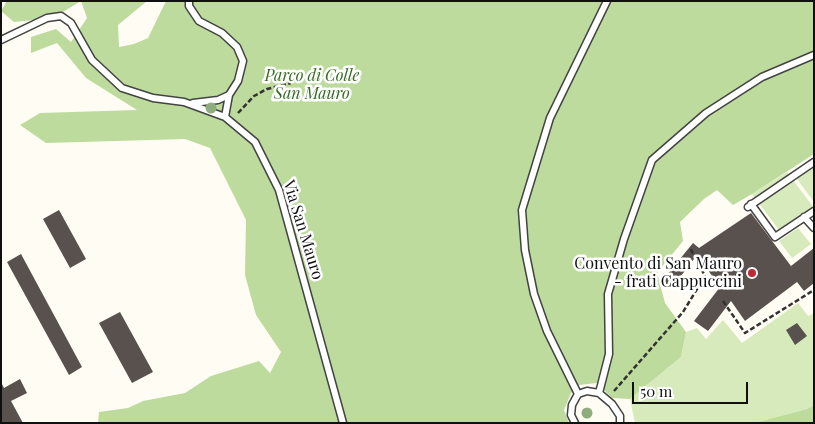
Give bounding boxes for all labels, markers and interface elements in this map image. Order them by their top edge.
park label: Parco di Colle San Mauro [265,66,359,104]
street label: Via San Mauro [279,178,327,282]
place label: Convento di San Mauro - frati Cappuccini [574,254,742,292]
marker: Convento di San Mauro - frati Cappuccini [746,267,758,279]
scale bar [635,372,751,404]
text: 50 m [640,381,672,401]

